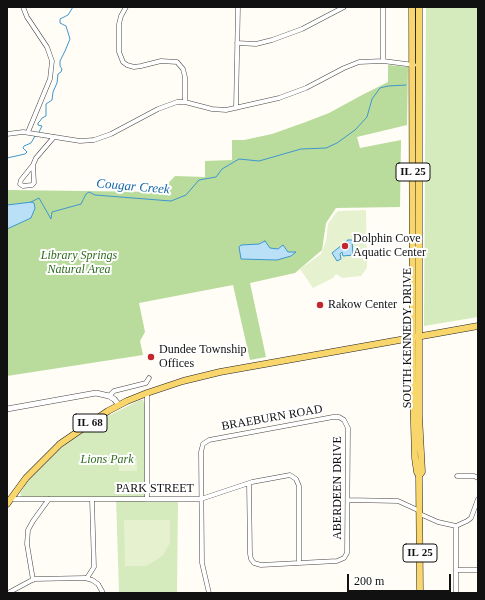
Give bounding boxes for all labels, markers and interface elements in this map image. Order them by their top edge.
road number: IL 25 [396,163,430,181]
water label: Cougar Creek [96,176,170,198]
place label: Dolphin Cove Aquatic Center [353,232,426,260]
marker: Dolphin Cove Aquatic Center [340,241,350,251]
park label: Library Springs Natural Area [41,249,117,277]
street label: SOUTH KENNEDY DRIVE [401,268,415,408]
place label: Rakow Center [328,298,397,312]
marker: Rakow Center [315,300,325,310]
place label: Dundee Township Offices [159,343,246,371]
marker: Dundee Township Offices [146,352,156,362]
street label: BRAEBURN ROAD [220,402,324,434]
road number: IL 68 [73,414,107,432]
street label: ABERDEEN DRIVE [331,436,345,540]
park label: Lions Park [80,453,134,467]
street label: PARK STREET [116,482,194,496]
road number: IL 25 [403,544,437,562]
scale bar [349,566,453,592]
text: 200 m [354,574,384,588]

